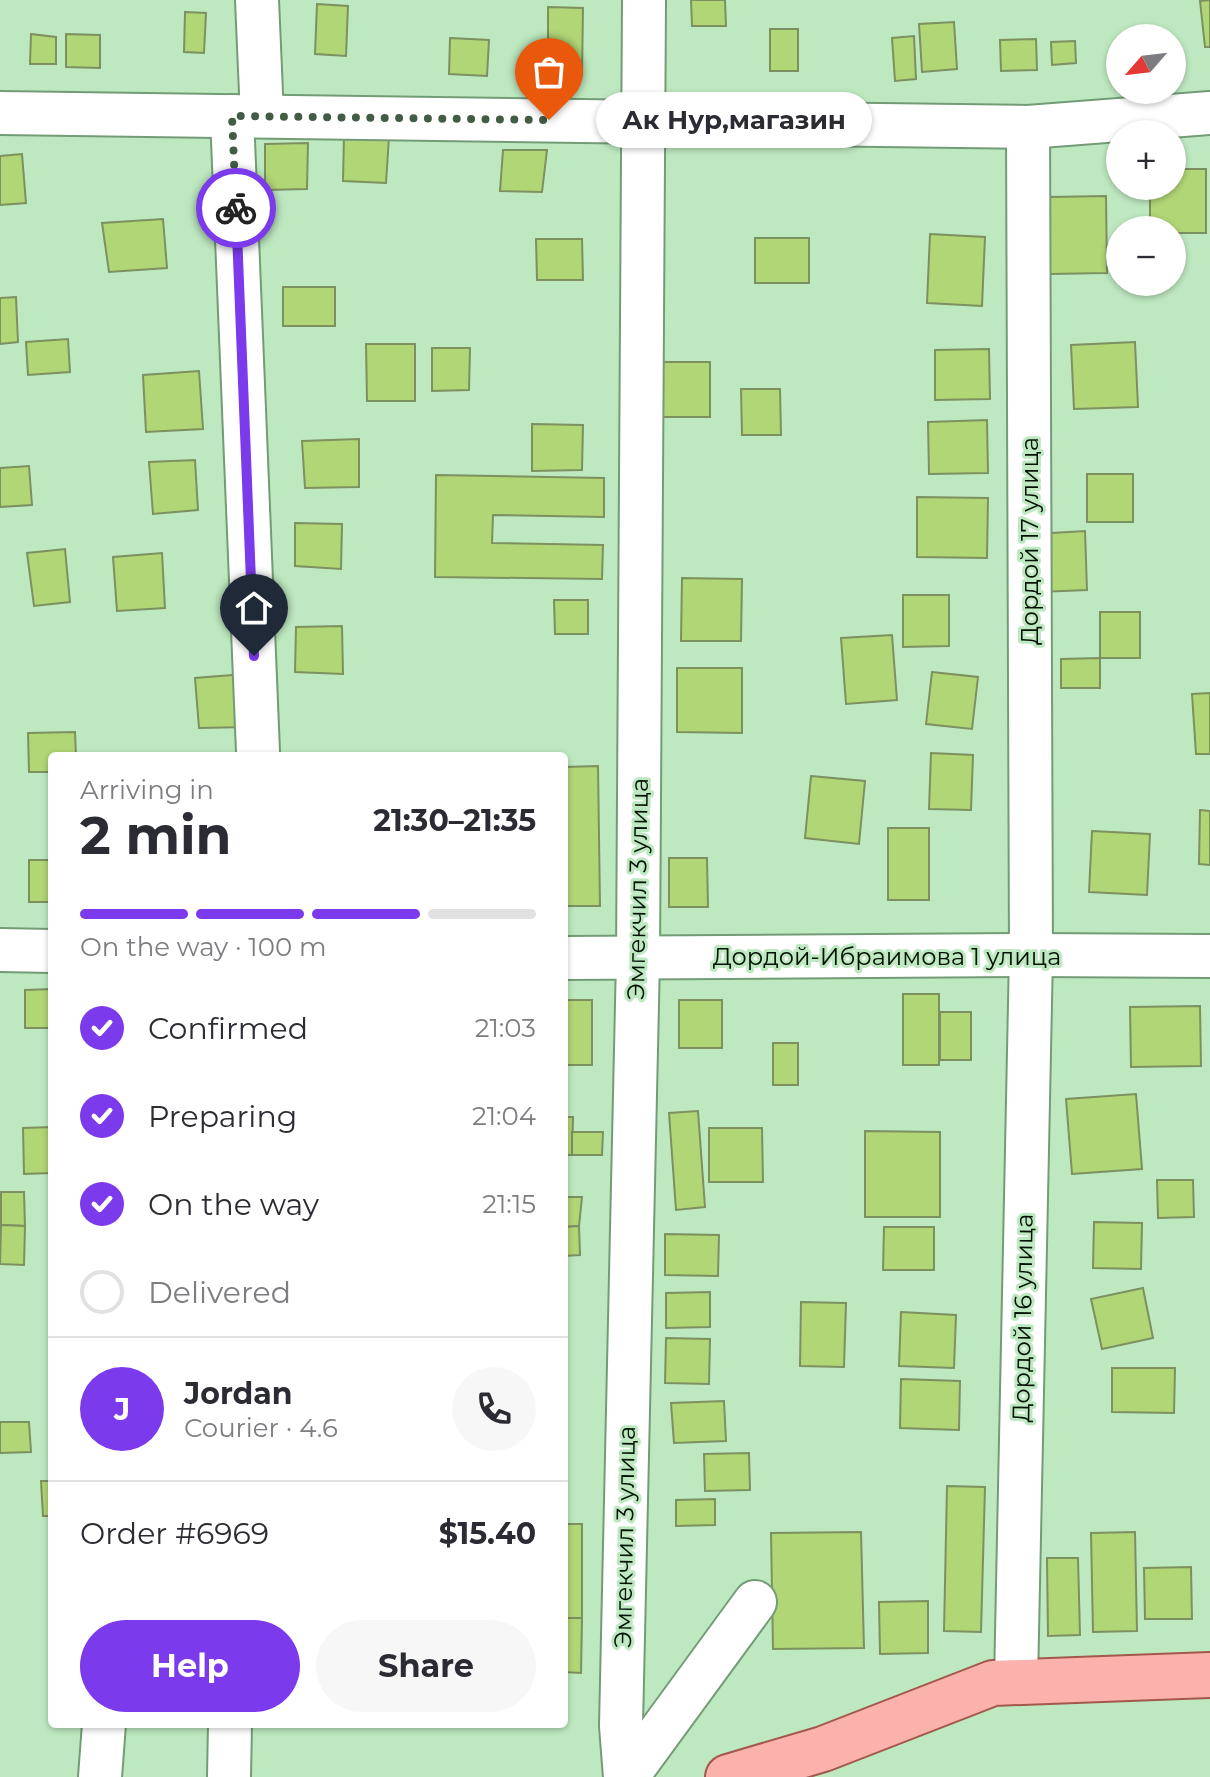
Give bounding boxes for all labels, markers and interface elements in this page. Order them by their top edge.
north arrow [1106,24,1186,104]
map controls [1106,24,1186,296]
pin [515,38,583,120]
icon: bag [527,50,571,94]
callout: Ак Нур,магазин [597,92,873,148]
text: Ак Нур,магазин [622,104,846,136]
button: + [1106,120,1186,200]
courier [196,168,276,248]
icon: bike [214,186,258,230]
button: − [1106,216,1186,296]
street label: Дордой 17 улица [1015,437,1044,645]
pin [220,574,288,656]
icon: home [232,586,276,630]
text: Arriving in [80,774,214,806]
street label: Эмгекчил 3 улица [621,778,654,1000]
text: 21:30–21:35 [373,802,536,839]
text: 2 min [80,804,232,867]
text: On the way · 100 m [80,931,327,963]
street label: Дордой-Ибраимова 1 улица [713,942,1061,971]
icon: check [80,1006,124,1050]
text: Confirmed [148,1010,308,1047]
text: 21:03 [475,1012,536,1044]
icon: check [80,1094,124,1138]
text: Preparing [148,1098,297,1135]
text: 21:04 [472,1100,536,1132]
icon: check [80,1182,124,1226]
text: On the way [148,1186,319,1223]
text: 21:15 [482,1188,536,1220]
street label: Дордой 16 улица [1006,1213,1039,1423]
text: Delivered [148,1274,291,1311]
button: phone [452,1367,536,1451]
text: Jordan [184,1375,293,1412]
text: J [114,1391,130,1428]
text: Courier · 4.6 [184,1412,338,1444]
street label: Эмгекчил 3 улица [608,1426,641,1648]
text: Order #6969 [80,1515,269,1552]
text: $15.40 [439,1515,536,1552]
button: Help [80,1620,300,1712]
button: Share [316,1620,536,1712]

